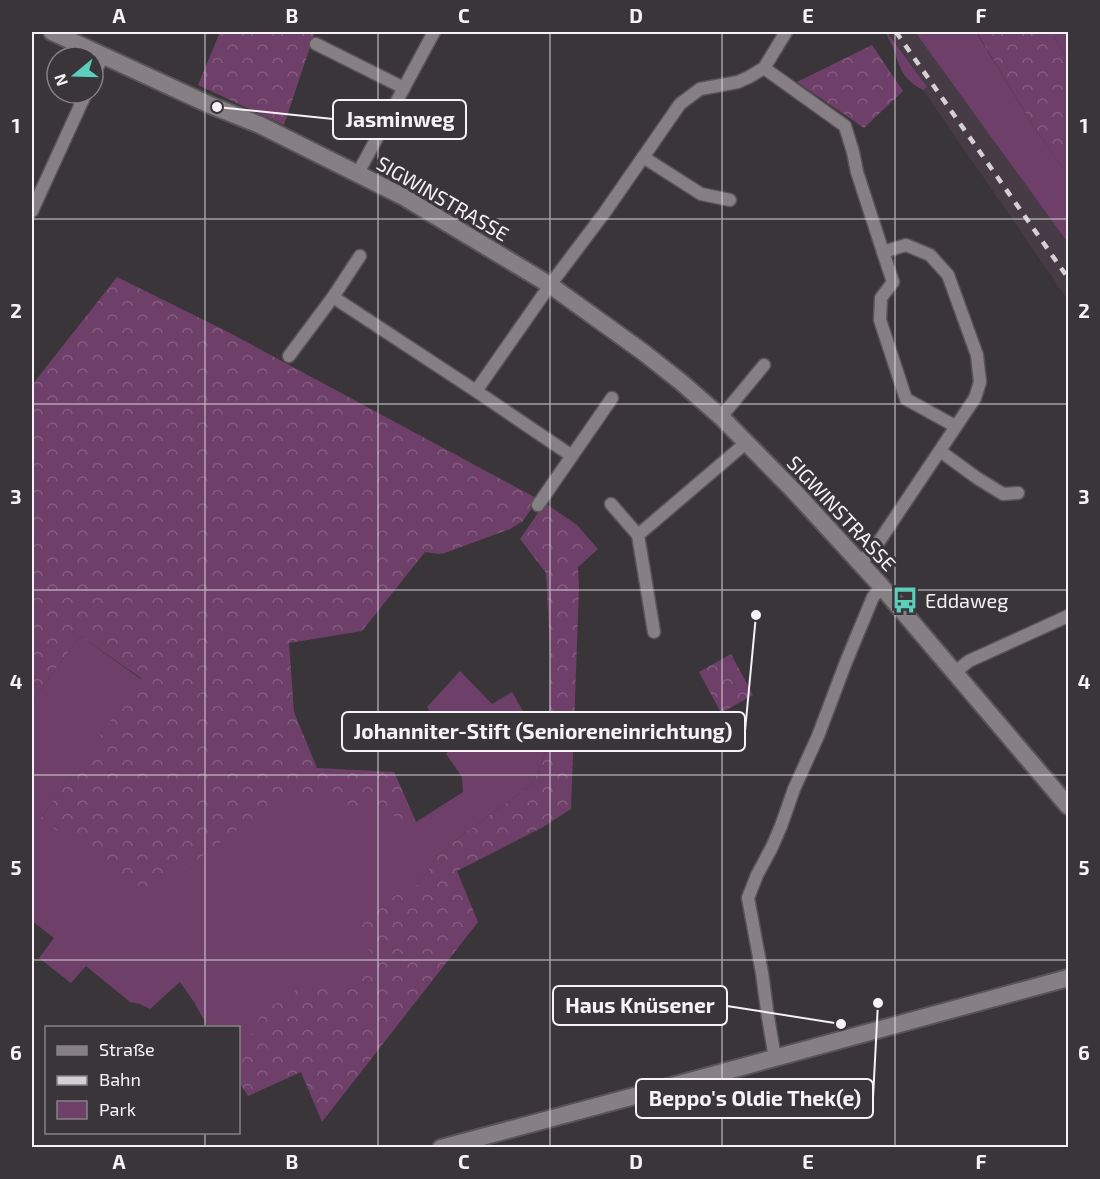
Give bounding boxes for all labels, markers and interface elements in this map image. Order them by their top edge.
text: A [112,3,126,27]
text: B [286,3,298,27]
text: C [458,3,470,27]
text: D [629,3,643,27]
text: E [802,3,814,27]
text: F [975,3,987,27]
north arrow [45,45,105,105]
text: N [49,71,71,89]
callout: Jasminweg [333,100,466,139]
text: Jasminweg [345,106,455,131]
text: 1 [12,113,20,137]
text: 1 [1080,113,1088,137]
street label: SIGWINSTRASSE [373,150,513,246]
text: 2 [10,298,22,322]
text: 2 [1078,298,1090,322]
street label: SIGWINSTRASSE [783,450,901,576]
text: 3 [10,484,22,508]
text: 3 [1078,484,1090,508]
bus stop icon: Eddaweg [890,585,920,615]
place label: Eddaweg [925,588,1008,612]
text: 4 [10,669,23,693]
text: 4 [1078,669,1091,693]
callout: Johanniter-Stift (Senioreneinrichtung) [342,712,745,751]
text: Johanniter-Stift (Senioreneinrichtung) [354,718,732,743]
text: 5 [10,855,22,879]
text: 5 [1078,855,1090,879]
callout: Haus Knüsener [553,986,727,1025]
text: Haus Knüsener [565,992,715,1017]
legend [45,1026,240,1134]
text: Straße [99,1038,155,1060]
text: 6 [10,1040,22,1064]
text: 6 [1078,1040,1090,1064]
text: Bahn [99,1068,141,1090]
callout: Beppo's Oldie Thek(e) [636,1079,873,1118]
text: Beppo's Oldie Thek(e) [649,1085,861,1110]
text: Park [99,1098,136,1120]
text: A [112,1149,126,1173]
text: B [286,1149,298,1173]
text: C [458,1149,470,1173]
text: D [629,1149,643,1173]
text: E [802,1149,814,1173]
text: F [975,1149,987,1173]

